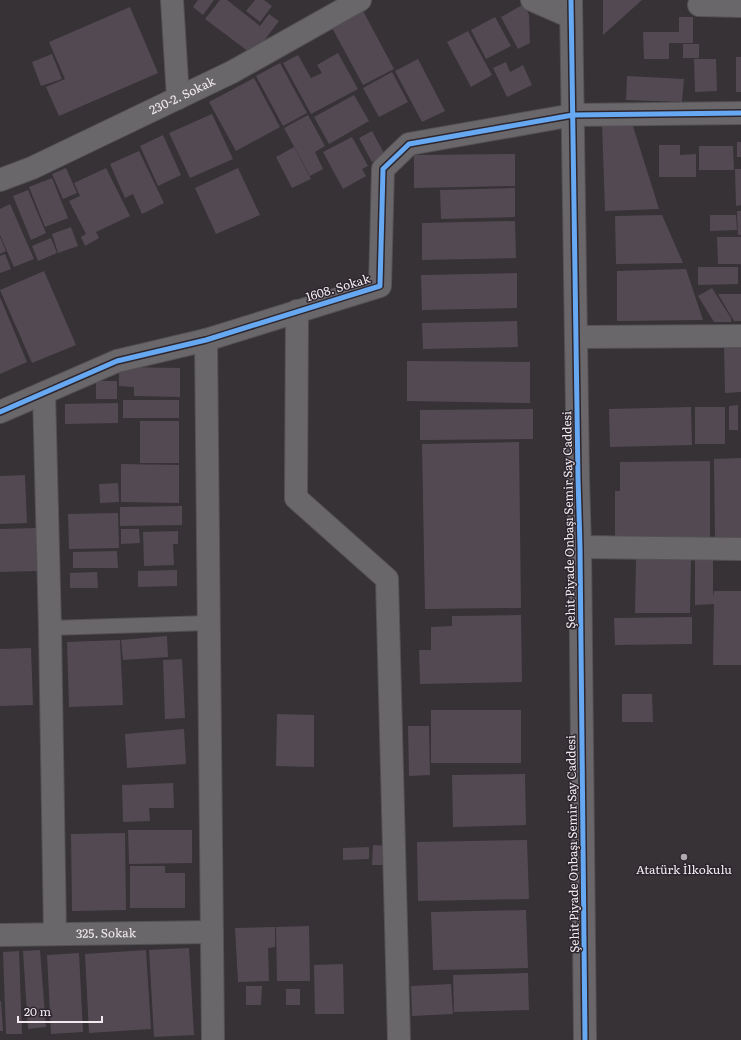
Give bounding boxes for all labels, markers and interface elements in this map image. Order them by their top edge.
street label: 230-2. Sokak [146,71,218,118]
street label: 1608. Sokak [303,269,373,305]
street label: Şehit Piyade Onbaşı Semir Say Caddesi [557,411,579,629]
street label: Şehit Piyade Onbaşı Semir Say Caddesi [561,735,583,953]
marker: Atatürk İlkokulu [679,852,689,862]
place label: Atatürk İlkokulu [636,860,732,878]
street label: 325. Sokak [76,923,137,942]
scale bar [18,998,102,1024]
text: 20 m [24,1002,51,1020]

